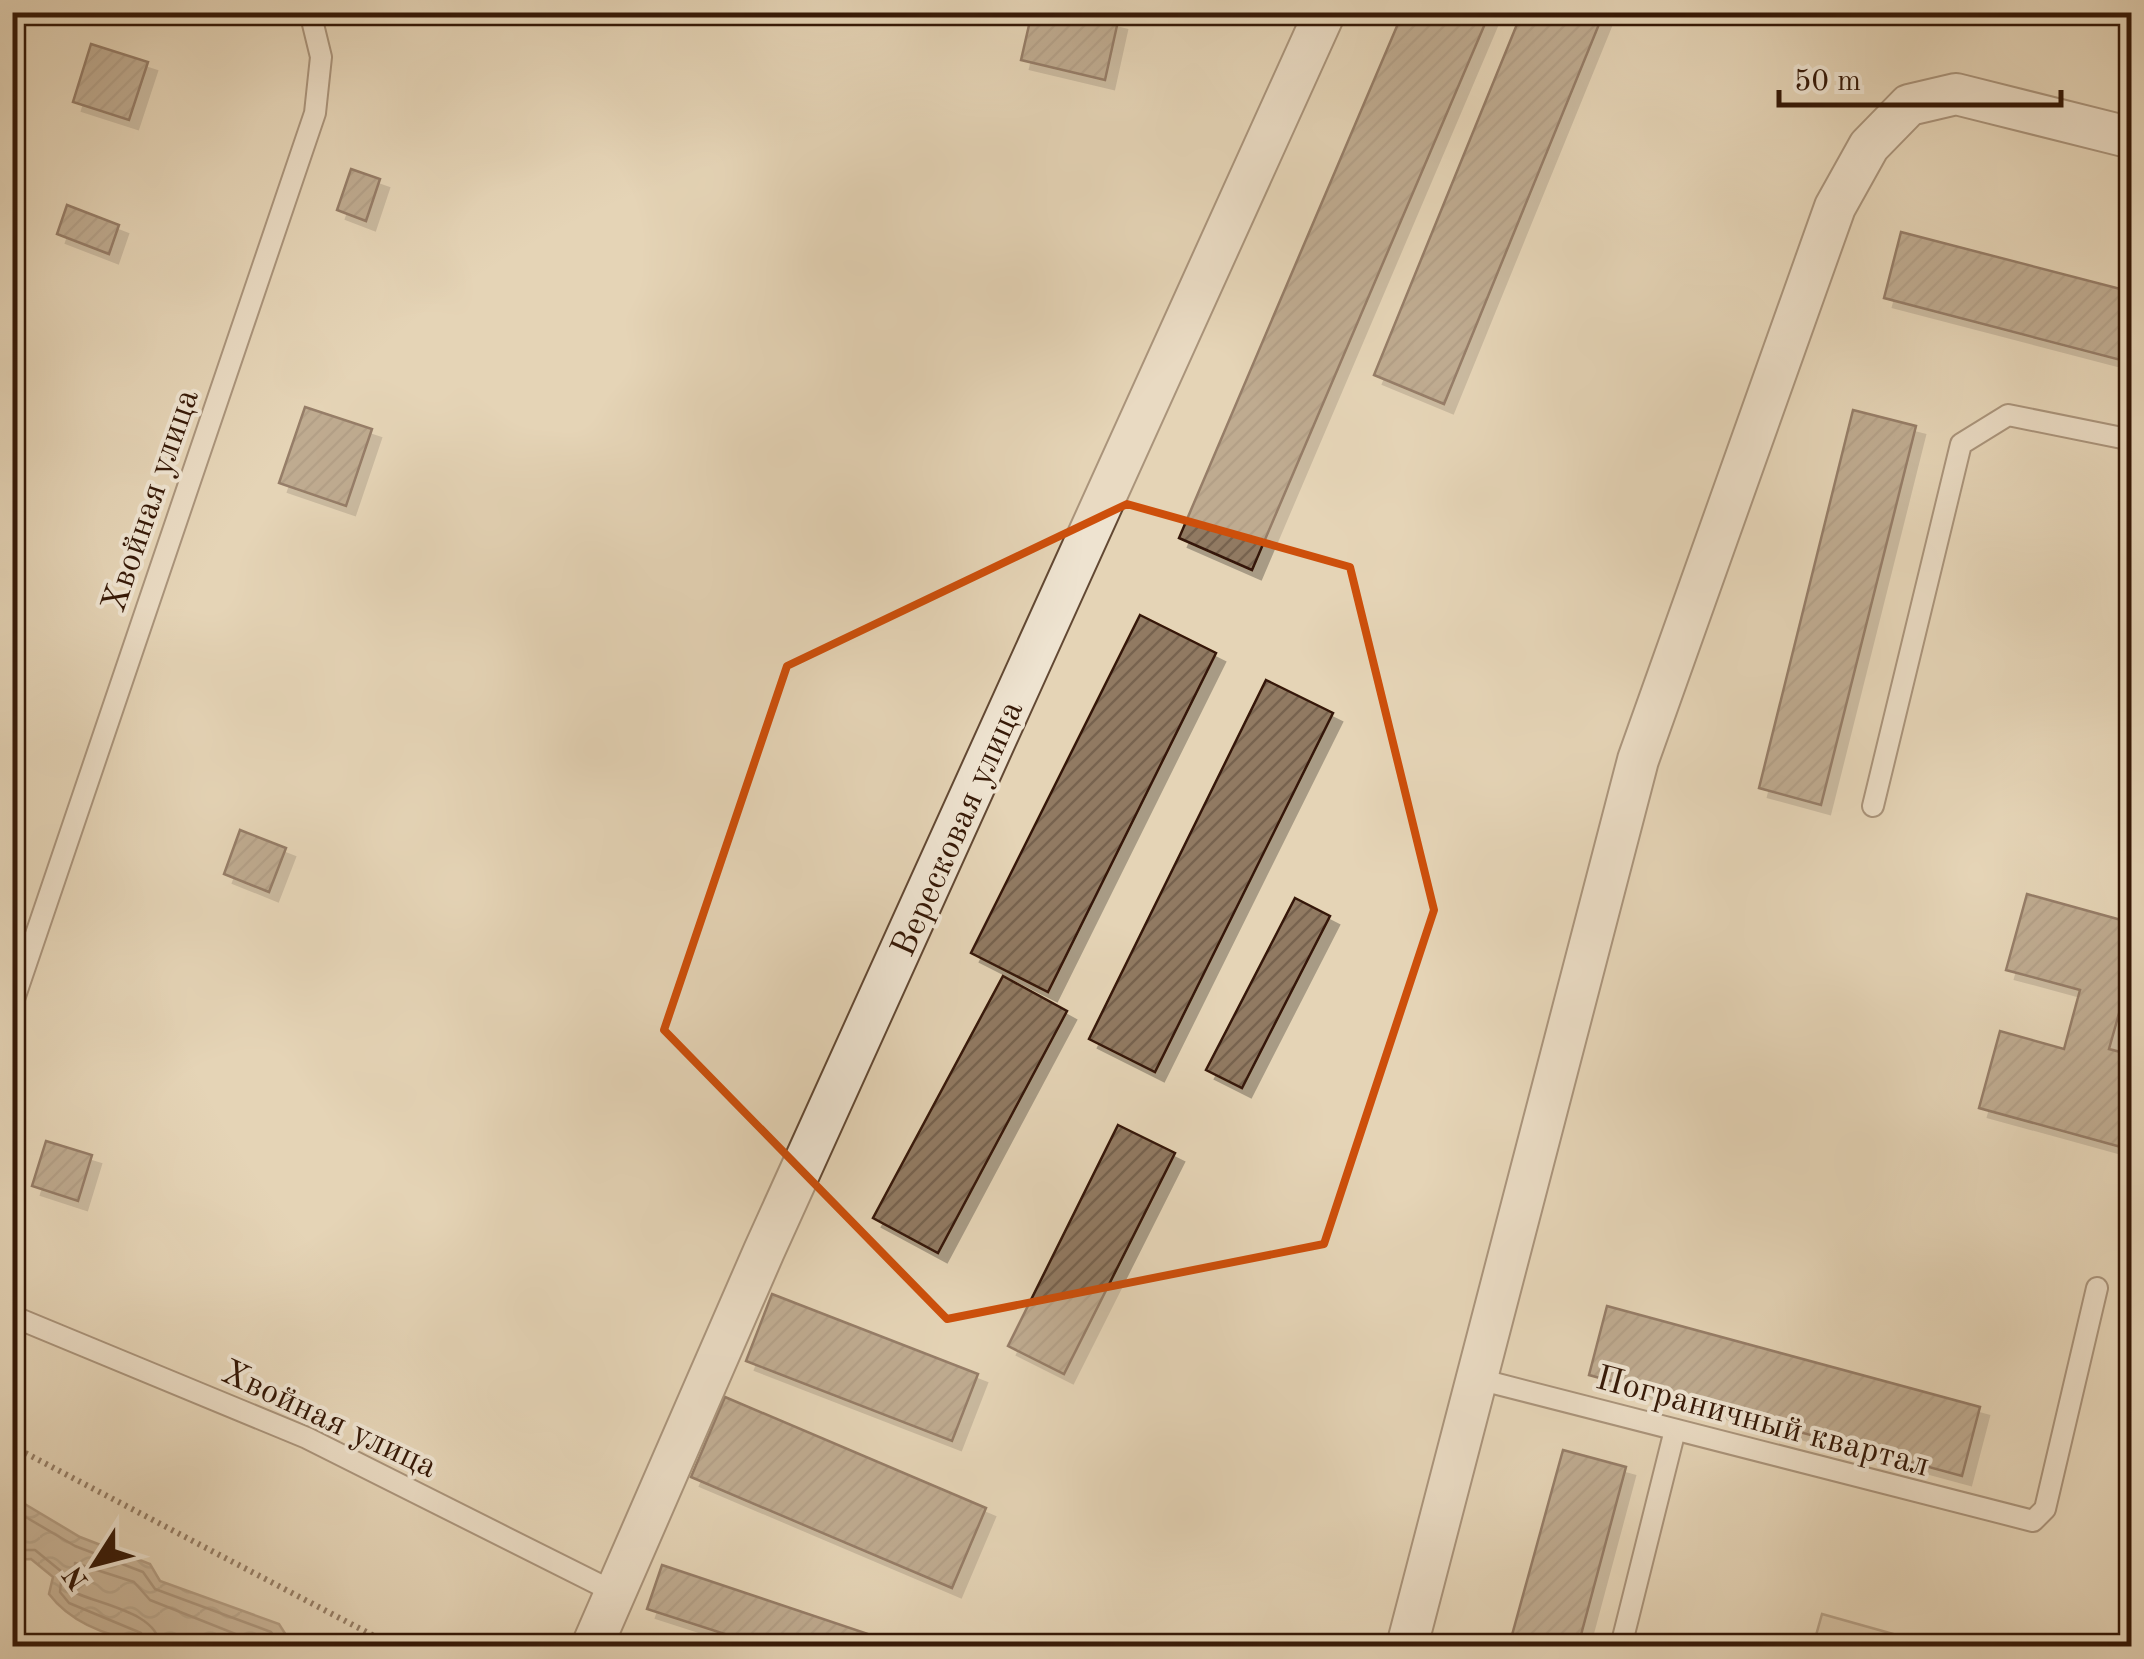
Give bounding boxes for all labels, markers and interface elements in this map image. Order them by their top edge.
scale bar [1779,45,2062,107]
text: 50 m [1794,67,1861,97]
street label: Хвойная улица [97,385,206,617]
street label: Вересковая улица [886,696,1030,962]
street label: Хвойная улица [216,1355,442,1485]
street label: Пограничный квартал [1592,1361,1933,1484]
north arrow [45,1514,145,1614]
text: N [59,1560,95,1594]

